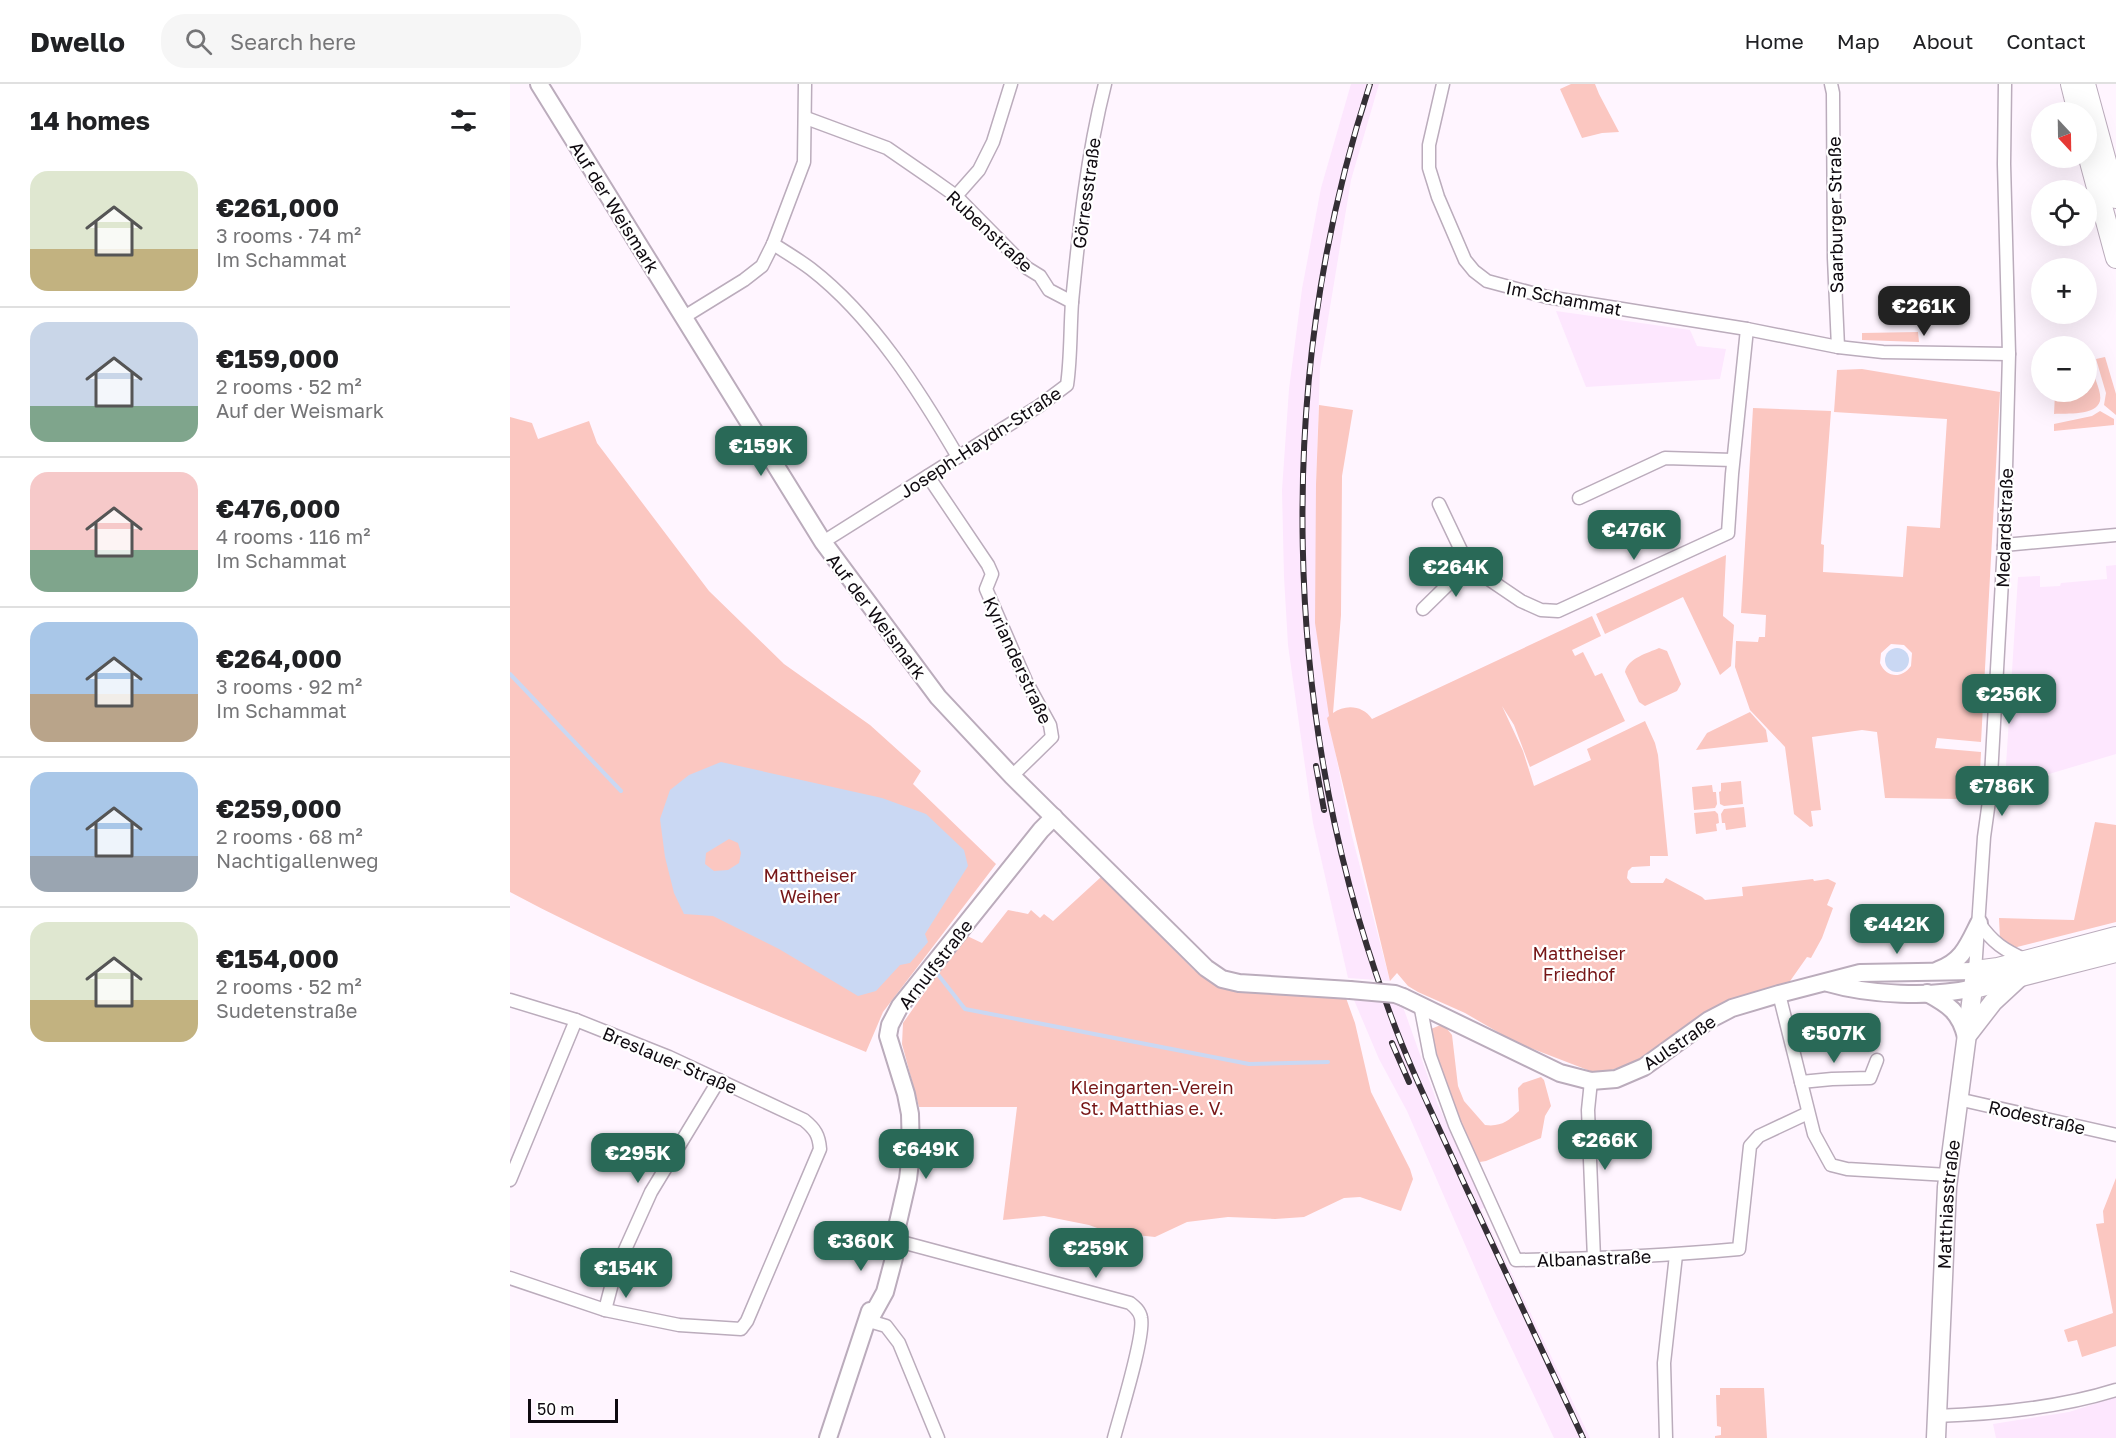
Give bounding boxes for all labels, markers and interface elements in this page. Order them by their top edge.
search box [161,14,581,68]
text: Dwello [30,25,125,58]
icon: search [182,25,215,58]
text: Search here [230,28,356,55]
text: Home [1744,28,1804,54]
text: Map [1837,28,1880,54]
text: About [1913,28,1973,54]
text: Contact [2006,28,2086,54]
north arrow [2031,102,2097,168]
map controls [2031,102,2097,402]
icon: filters [447,104,480,137]
text: 14 homes [30,105,150,136]
street label: Görresstraße [1067,136,1105,250]
street label: Saarburger Straße [1823,136,1847,294]
street label: Auf der Weismark [566,137,664,277]
button: locate [2031,180,2097,246]
street label: Rubenstraße [942,185,1038,277]
text: €261,000 [216,192,339,223]
icon: home [78,195,150,267]
text: 3 rooms · 74 m² [216,223,361,247]
text: Im Schammat [216,247,347,271]
button: + [2031,258,2097,324]
street label: Im Schammat [1504,276,1624,320]
pin: €261K [1882,286,1966,337]
text: €261K [1892,293,1956,317]
button: − [2031,336,2097,402]
text: €159,000 [216,343,339,374]
icon: home [78,346,150,418]
text: 2 rooms · 52 m² [216,374,362,398]
street label: Joseph-Haydn-Straße [895,382,1065,502]
text: Auf der Weismark [216,398,384,422]
pin: €159K [719,426,803,477]
text: €159K [729,433,793,457]
street label: Medardstraße [1991,468,2017,588]
text: €476,000 [216,493,340,524]
icon: home [78,496,150,568]
pin: €476K [1592,510,1676,561]
text: €476K [1602,517,1666,541]
text: 4 rooms · 116 m² [216,524,371,548]
pin: €264K [1414,547,1498,598]
text: Im Schammat [216,548,347,572]
street label: Auf der Weismark [823,549,931,683]
text: €264K [1423,554,1489,578]
street label: Kyrianderstraße [979,593,1057,727]
text: €264,000 [216,643,342,674]
icon: home [78,646,150,718]
text: 3 rooms · 92 m² [216,674,362,698]
pin: €256K [1967,674,2051,725]
text: €256K [1976,681,2042,705]
text: Im Schammat [216,698,347,722]
pin: €786K [1960,766,2044,817]
text: €786K [1970,773,2035,797]
text: €259,000 [216,793,342,824]
icon: home [78,796,150,868]
text: 2 rooms · 68 m² [216,824,363,848]
text: Nachtigallenweg [216,848,379,872]
park label: Mattheiser Weiher [763,864,857,907]
pin: €442K [1855,904,1939,955]
text: €442K [1864,911,1930,935]
street label: Arnulfstraße [893,915,977,1013]
park label: Mattheiser Friedhof [1532,942,1626,985]
text: €154,000 [216,943,339,974]
icon: home [78,946,150,1018]
text: 2 rooms · 52 m² [216,974,362,998]
text: Sudetenstraße [216,998,357,1022]
street label: Aulstraße [1638,1010,1720,1074]
pin: €507K [1792,1013,1876,1064]
text: €507K [1802,1020,1866,1044]
street label: Breslauer Straße [599,1022,741,1098]
park label: Kleingarten-Verein St. Matthias e. V. [1071,1076,1233,1119]
street label: Rodestraße [1986,1095,2088,1139]
pin: €266K [1563,1120,1647,1171]
text: €266K [1572,1127,1638,1151]
pin: €649K [884,1129,968,1180]
pin: €295K [596,1133,680,1184]
text: €649K [893,1136,959,1160]
street label: Matthiasstraße [1932,1138,1964,1270]
text: €295K [605,1140,671,1164]
pin: €360K [819,1221,903,1272]
text: €360K [828,1228,894,1252]
pin: €259K [1054,1228,1138,1279]
text: €259K [1063,1235,1129,1259]
street label: Albanastraße [1536,1245,1652,1271]
pin: €154K [584,1248,668,1299]
text: €154K [594,1255,658,1279]
scale bar [528,1396,618,1424]
text: 50 m [537,1399,574,1419]

